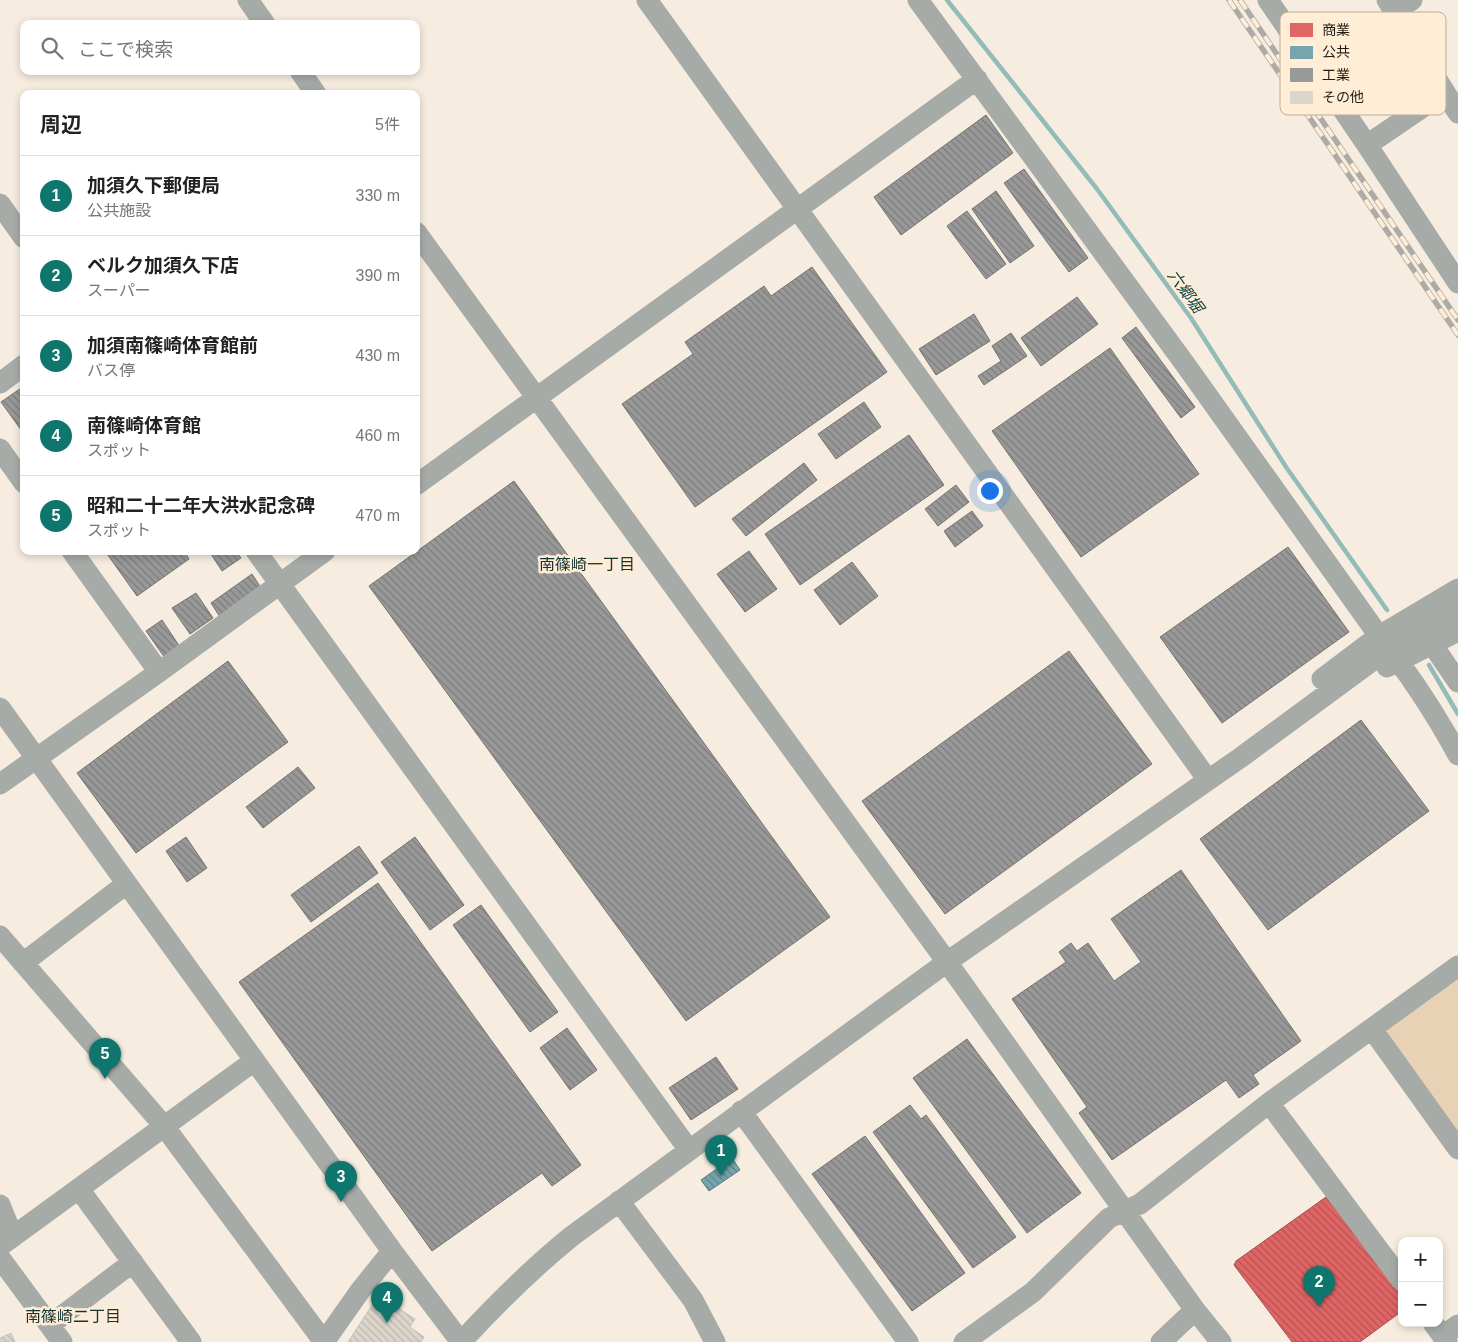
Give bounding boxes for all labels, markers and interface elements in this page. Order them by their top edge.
legend [1280,12,1446,115]
search box [20,20,420,75]
text: 商業 [1322,22,1350,38]
icon: search [38,34,66,62]
text: ここで検索 [78,39,173,60]
text: 公共 [1322,44,1350,60]
text: 工業 [1322,67,1350,83]
text: その他 [1322,89,1364,105]
text: 周辺 [40,113,82,136]
text: 5件 [375,116,400,133]
text: 加須久下郵便局 [87,175,220,196]
text: 1 [52,187,60,204]
text: 330 m [356,187,400,204]
text: 公共施設 [87,202,151,219]
text: ベルク加須久下店 [87,255,239,276]
text: 2 [52,267,60,284]
text: 390 m [356,267,400,284]
water label: 六郷堀 [1165,267,1208,318]
text: スーパー [87,282,151,299]
text: 加須南篠崎体育館前 [87,335,258,356]
text: 3 [52,347,60,364]
text: 430 m [356,347,400,364]
text: バス停 [87,362,135,379]
text: 南篠崎体育館 [87,415,201,436]
text: 4 [52,427,60,444]
text: 460 m [356,427,400,444]
text: スポット [87,442,151,459]
your location [977,478,1003,504]
text: 昭和二十二年大洪水記念碑 [87,495,315,516]
text: 5 [52,507,60,524]
text: 470 m [356,507,400,524]
text: スポット [87,522,151,539]
district label: 南篠崎一丁目 [539,556,635,573]
pin: 5 [89,1038,121,1079]
pin: 1 [705,1135,737,1176]
pin: 3 [325,1161,357,1202]
map controls [1398,1237,1443,1327]
button: + [1398,1237,1443,1282]
pin: 2 [1303,1266,1335,1307]
pin: 4 [371,1282,403,1323]
button: − [1398,1282,1443,1327]
district label: 南篠崎二丁目 [25,1308,121,1325]

